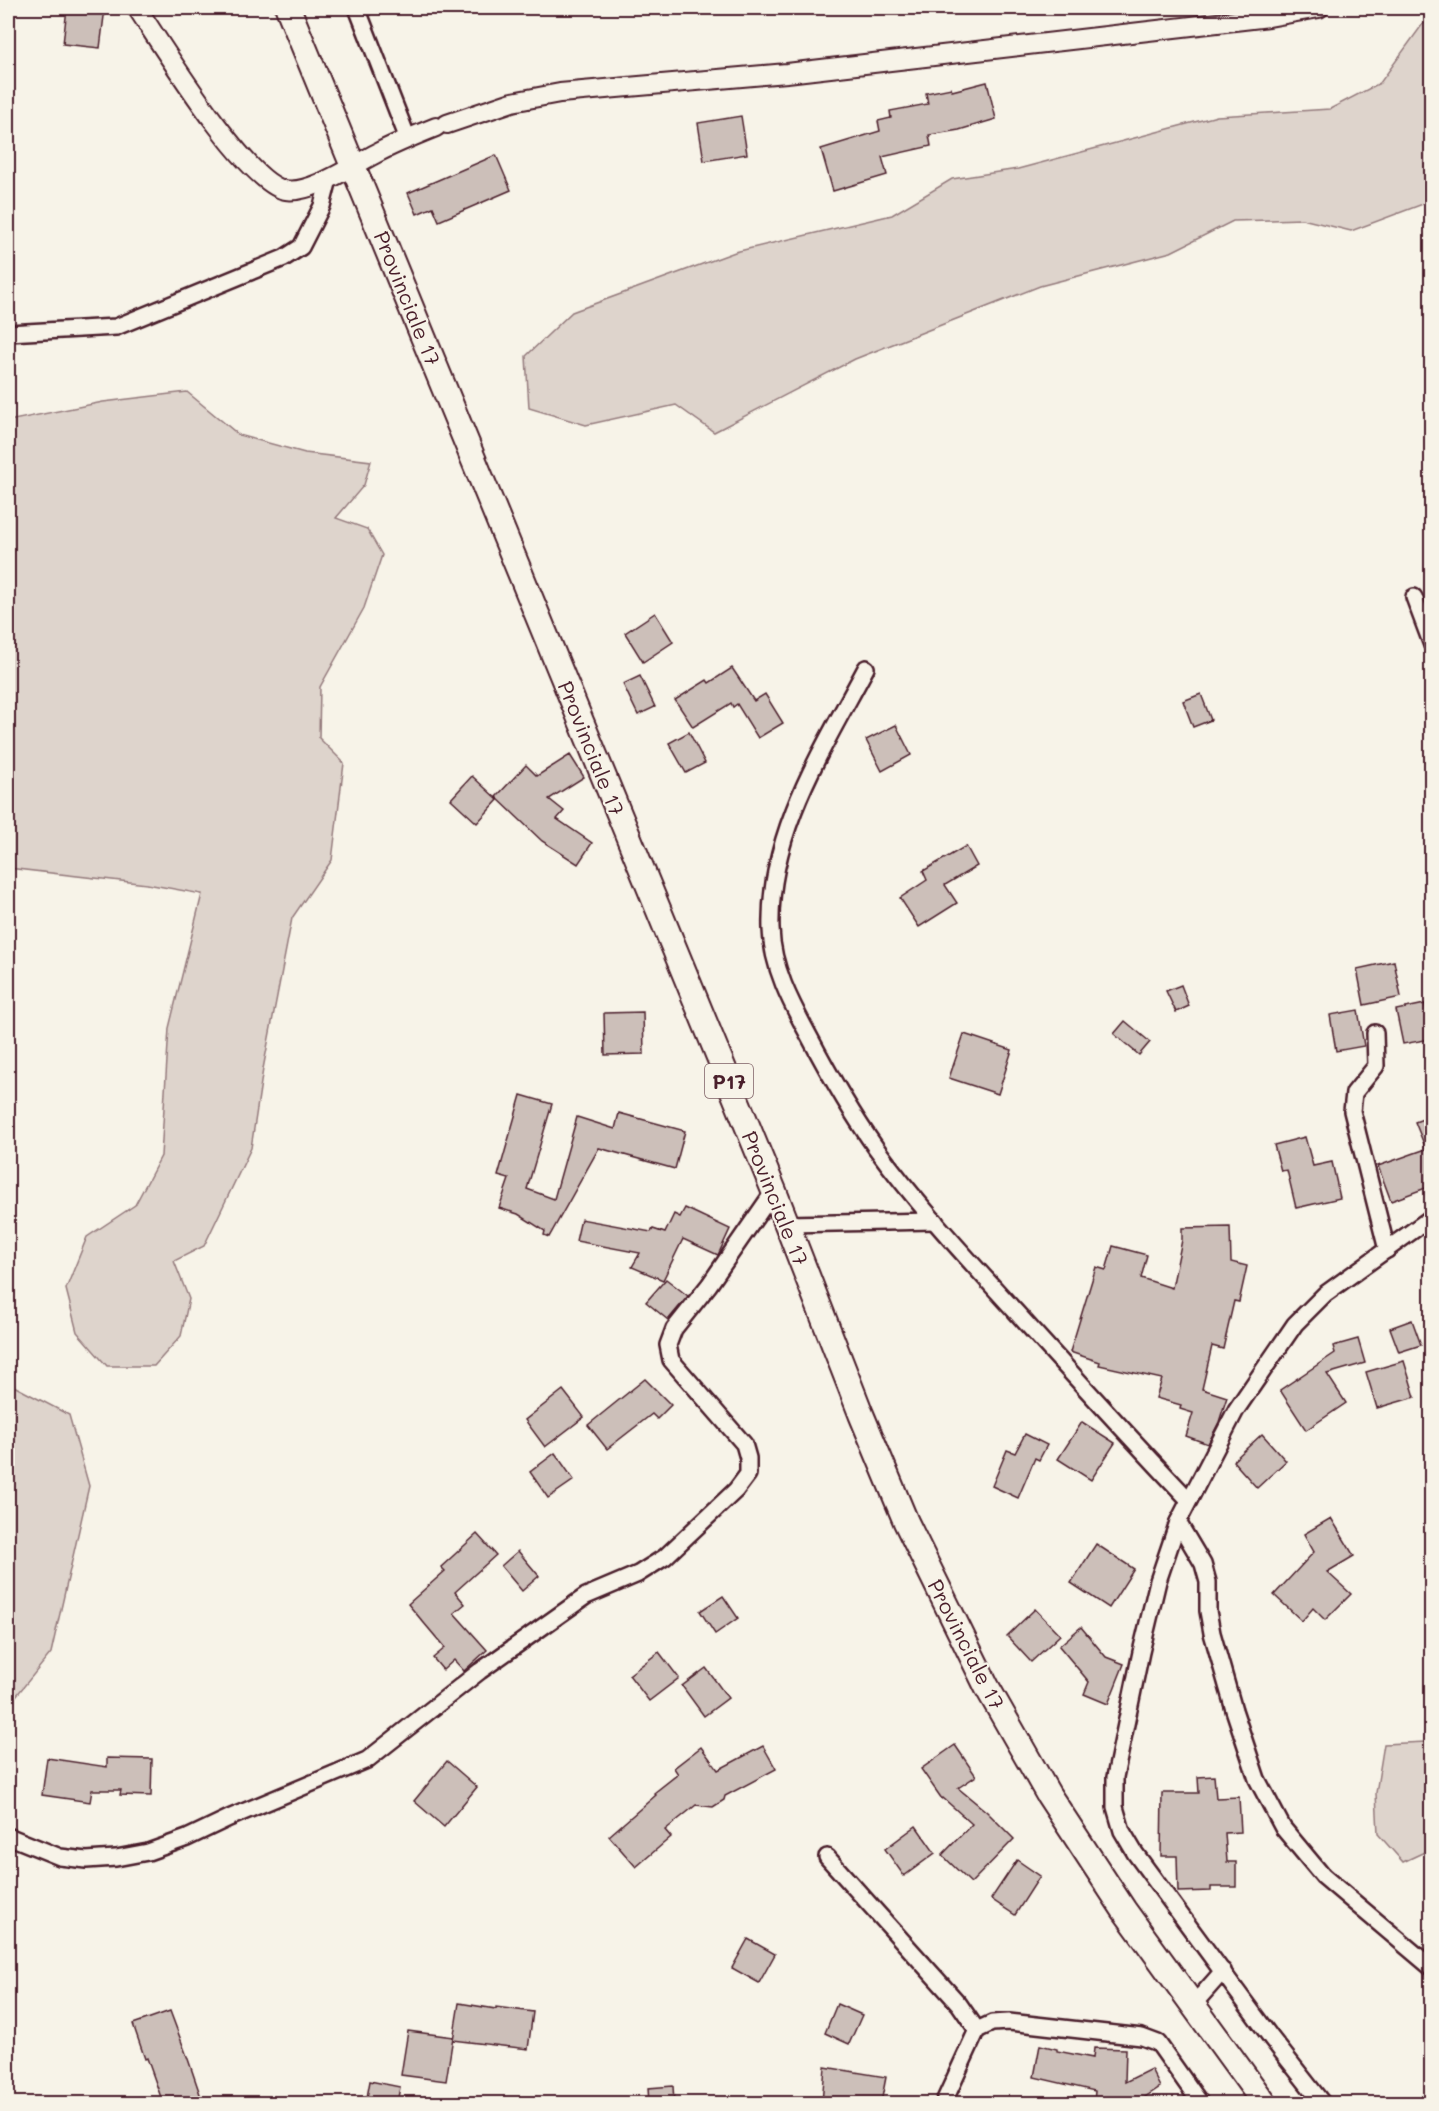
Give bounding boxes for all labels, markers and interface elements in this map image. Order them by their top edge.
street label: Provinciale 17 [369,227,447,369]
street label: Provinciale 17 [553,677,631,819]
road number: P17 [705,1064,753,1098]
street label: Provinciale 17 [737,1127,815,1269]
street label: Provinciale 17 [923,1574,1011,1714]

